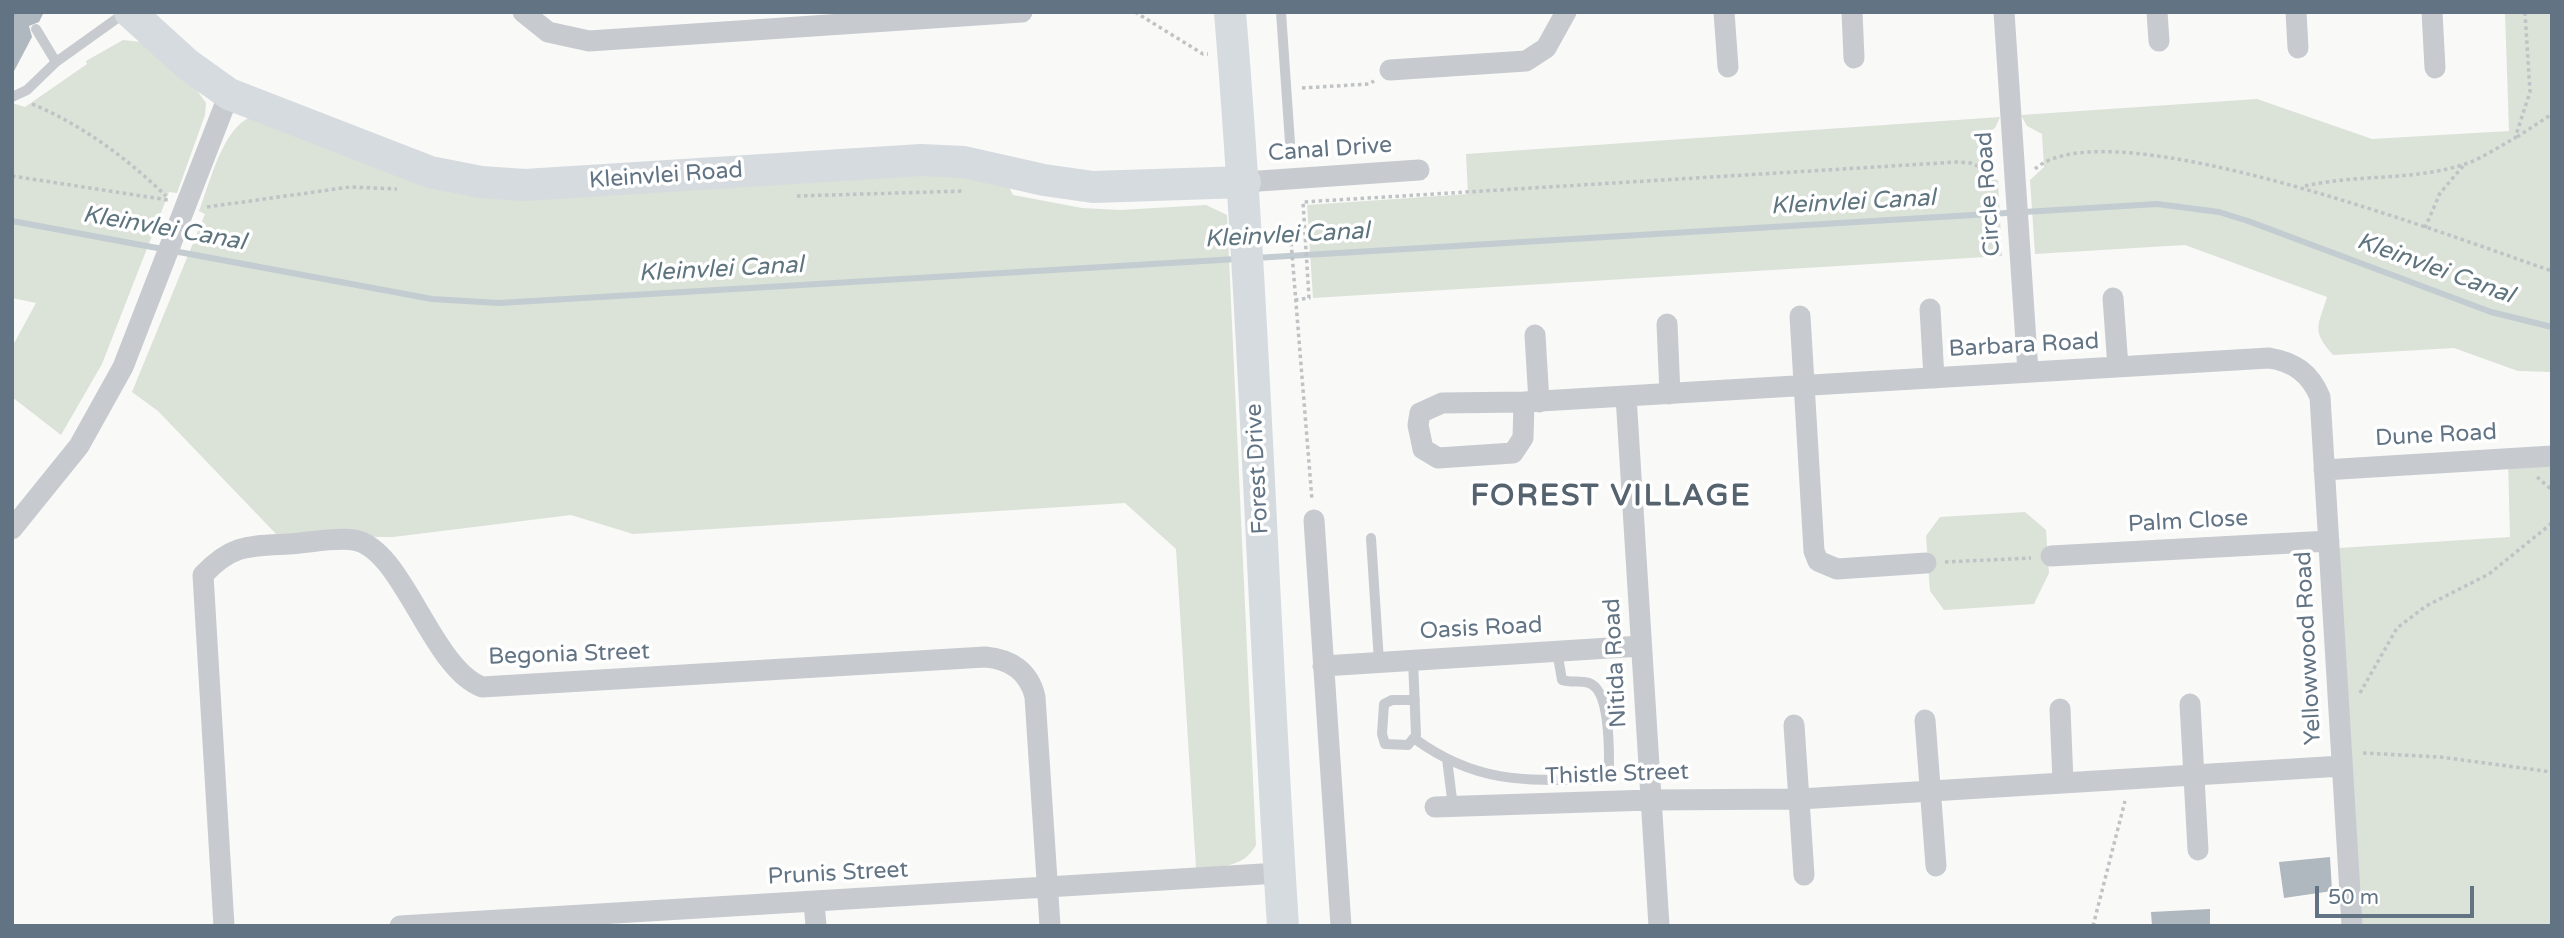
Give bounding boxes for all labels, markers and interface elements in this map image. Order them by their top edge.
street label: Circle Road [1971,131,2007,257]
street label: Canal Drive [1267,132,1393,168]
street label: Kleinvlei Road [588,157,744,195]
water label: Kleinvlei Canal [1770,184,1936,222]
water label: Kleinvlei Canal [80,201,248,257]
water label: Kleinvlei Canal [1204,217,1370,255]
water label: Kleinvlei Canal [2353,227,2517,311]
water label: Kleinvlei Canal [638,251,804,289]
street label: Barbara Road [1948,328,2100,364]
street label: Forest Drive [1241,403,1275,535]
street label: Dune Road [2374,419,2498,453]
district label: FOREST VILLAGE [1472,479,1750,515]
street label: Palm Close [2127,505,2249,539]
street label: Yellowwood Road [2290,551,2328,745]
street label: Nitida Road [1599,598,1633,728]
street label: Oasis Road [1419,612,1543,646]
street label: Begonia Street [488,638,650,672]
street label: Thistle Street [1545,759,1689,791]
street label: Prunis Street [767,857,909,891]
scale bar [2319,872,2478,916]
text: 50 m [2328,885,2379,910]

